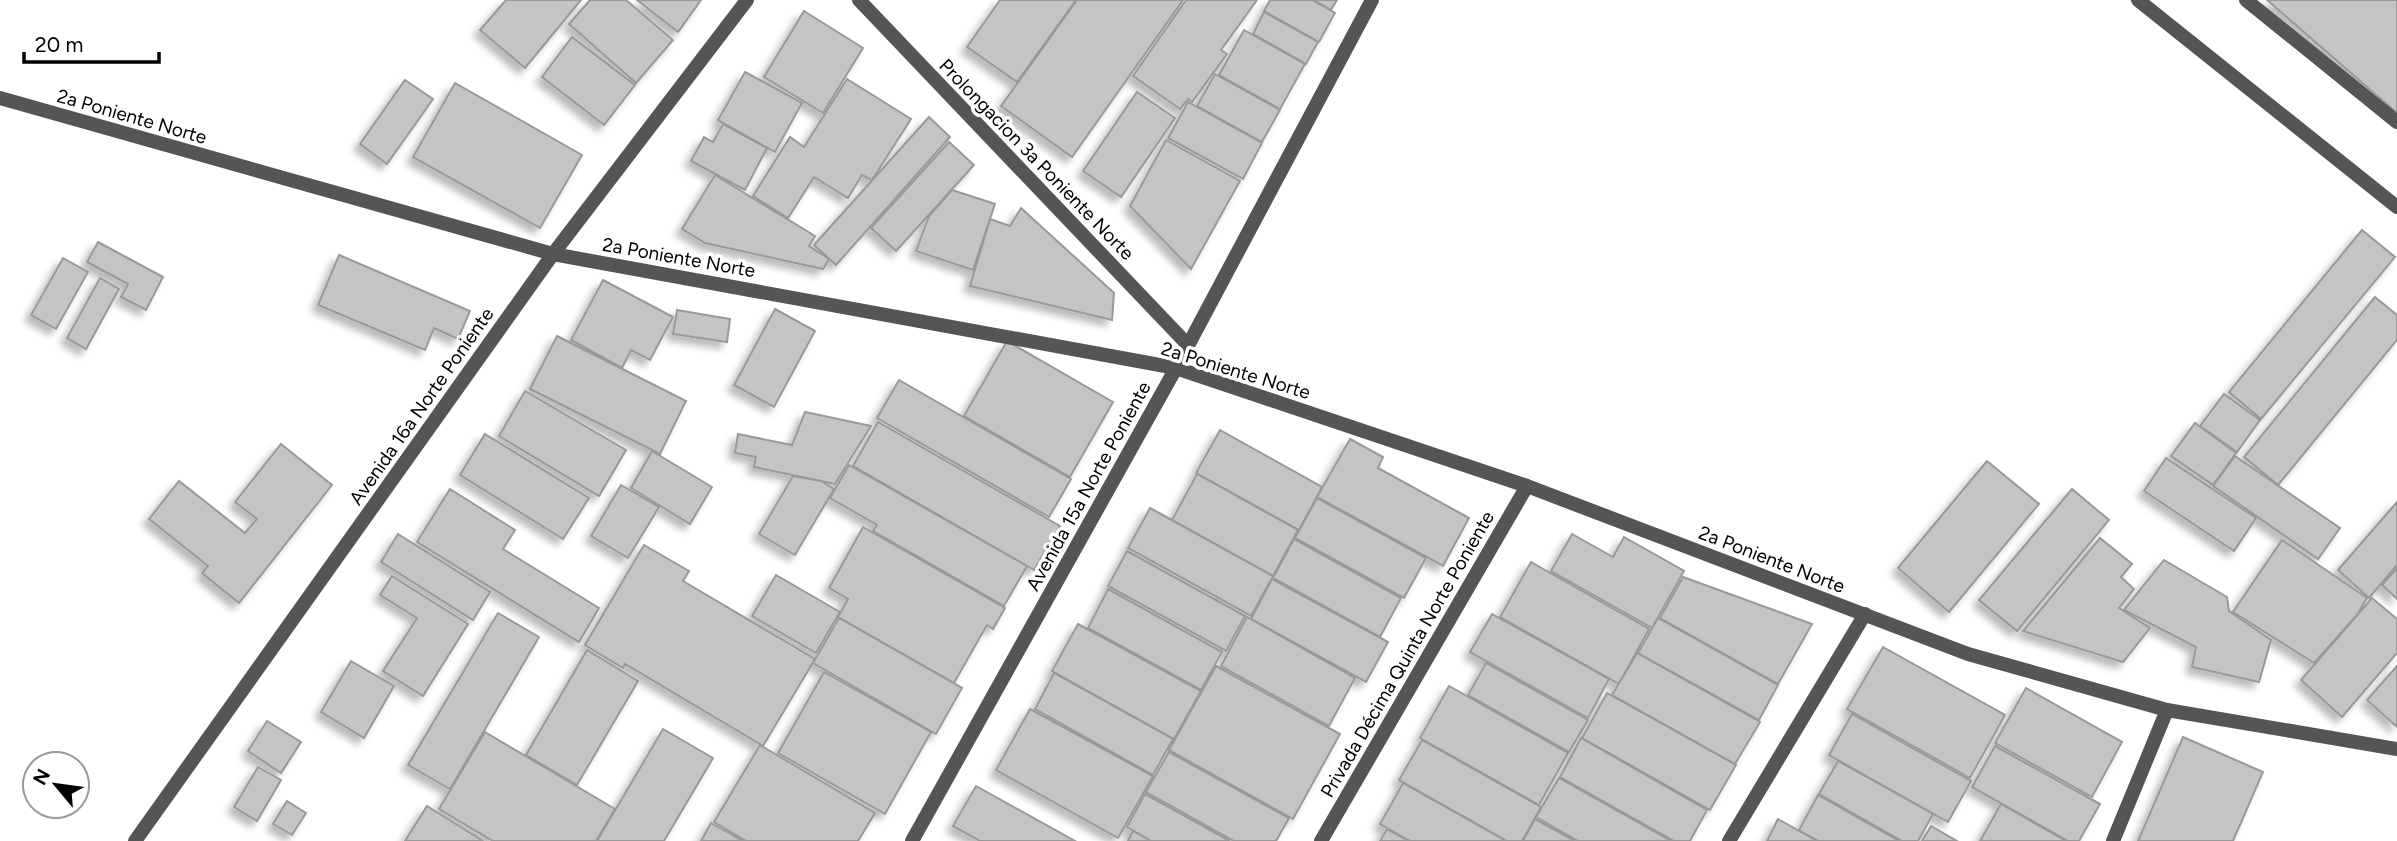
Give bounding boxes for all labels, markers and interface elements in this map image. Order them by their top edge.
scale bar [24,21,159,65]
text: 20 m [35,32,83,57]
street label: Prolongacion 3a Poniente Norte [934,54,1139,265]
street label: 2a Poniente Norte [54,84,209,149]
street label: 2a Poniente Norte [601,233,757,282]
street label: Avenida 16a Norte Poniente [344,303,498,509]
street label: 2a Poniente Norte [1159,337,1313,404]
street label: Avenida 15a Norte Poniente [1021,377,1156,595]
street label: Privada Décima Quinta Norte Poniente [1316,507,1499,802]
street label: 2a Poniente Norte [1695,521,1848,598]
north arrow [21,750,91,820]
text: N [28,765,55,789]

